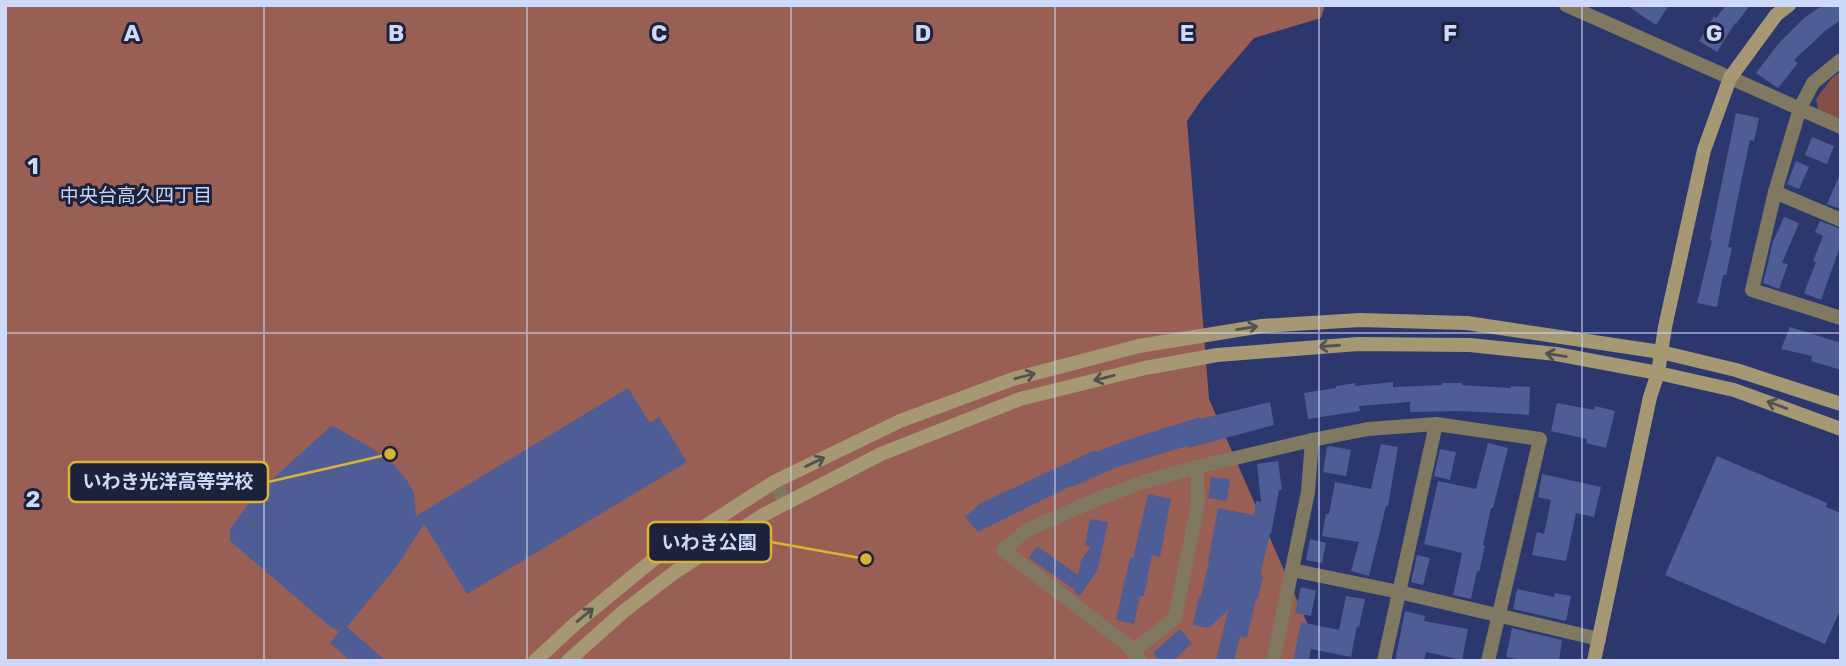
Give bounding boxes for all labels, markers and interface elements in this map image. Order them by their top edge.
text: A [124,19,141,47]
text: B [388,19,404,47]
text: C [651,19,667,47]
text: D [915,19,931,47]
text: E [1180,19,1194,47]
text: F [1443,19,1457,47]
text: G [1706,19,1722,47]
text: 1 [27,152,39,180]
district label: 中央台高久四丁目 [60,184,212,207]
one-way arrow [1235,321,1258,334]
one-way arrow [1318,340,1341,353]
one-way arrow [1545,348,1568,361]
one-way arrow [1013,369,1036,382]
one-way arrow [1093,371,1116,385]
one-way arrow [1766,398,1788,410]
one-way arrow [804,455,825,468]
callout: いわき光洋高等学校 [69,462,268,502]
text: いわき光洋高等学校 [82,470,254,493]
text: 2 [26,485,40,513]
callout: いわき公園 [648,522,771,562]
text: いわき公園 [661,531,757,554]
one-way arrow [576,607,594,623]

